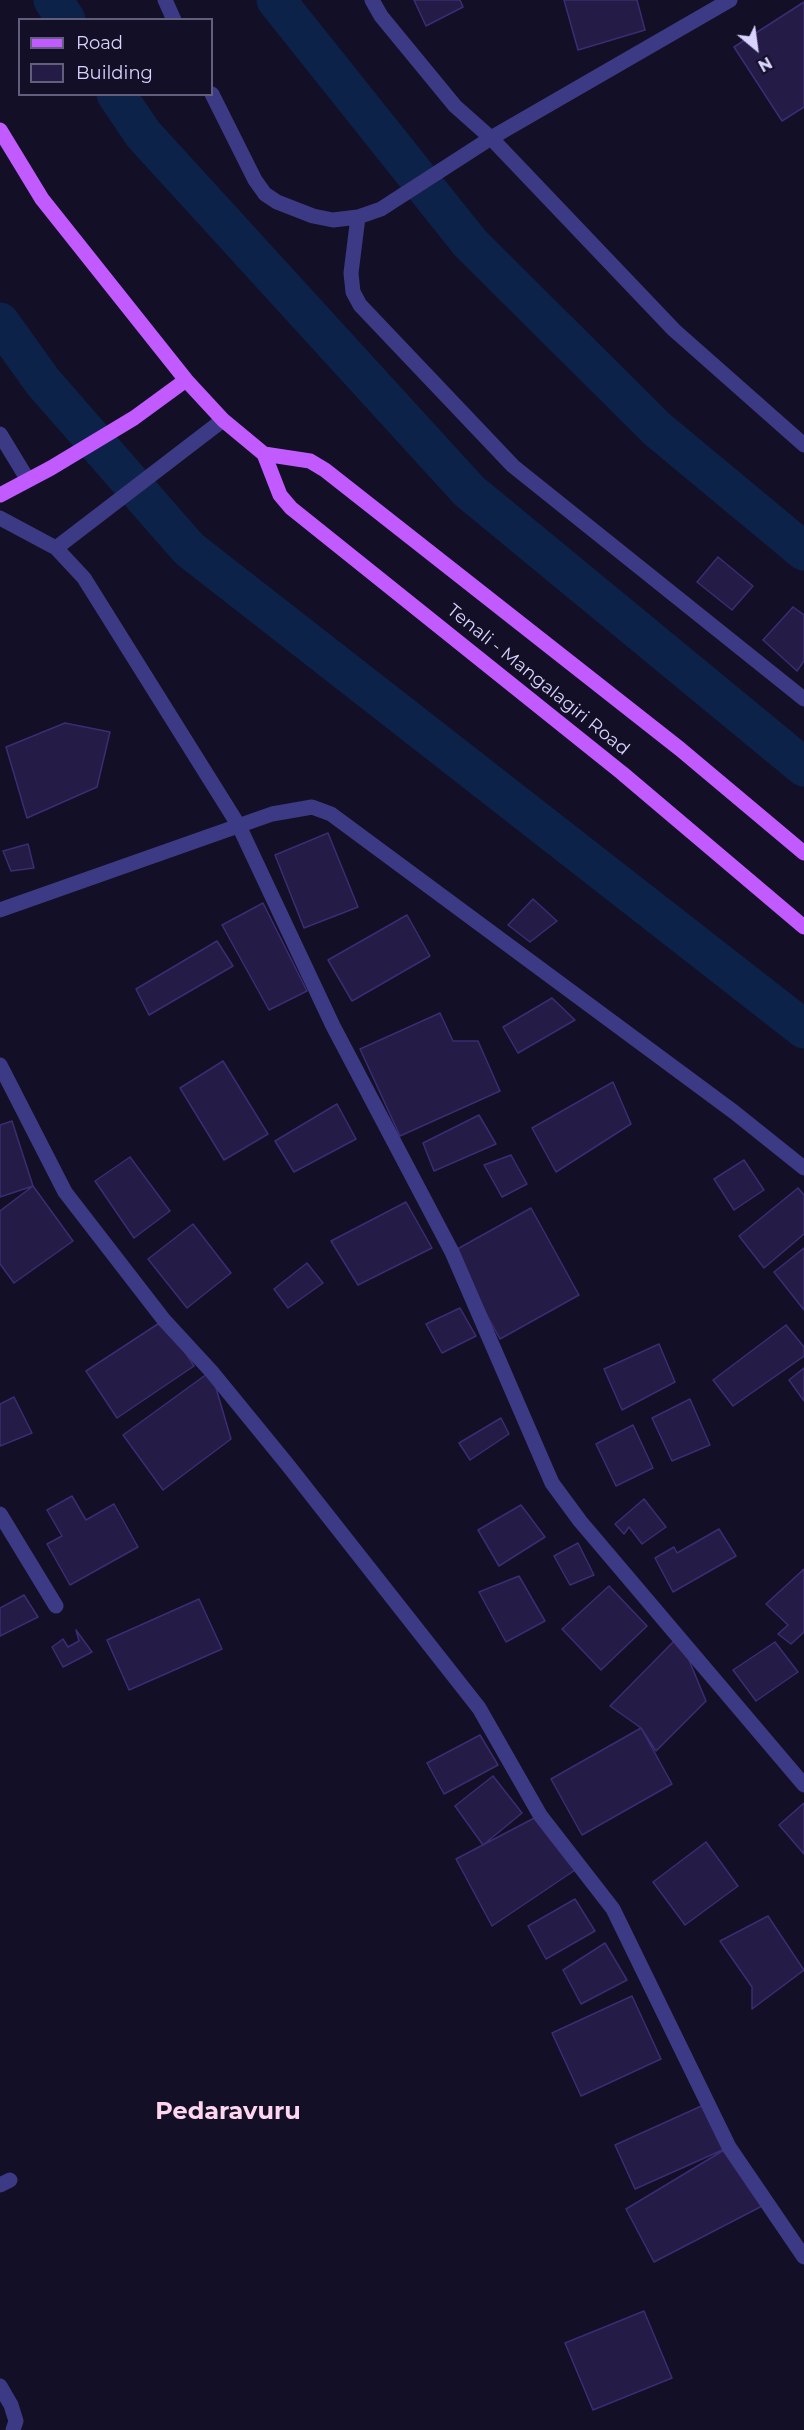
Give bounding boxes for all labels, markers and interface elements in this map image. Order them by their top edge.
legend [18,18,213,96]
north arrow [726,18,786,78]
text: Road [76,32,123,54]
text: N [755,53,775,76]
text: Building [76,62,153,84]
street label: Tenali - Mangalagiri Road [443,600,633,760]
district label: Pedaravuru [155,2098,301,2126]

